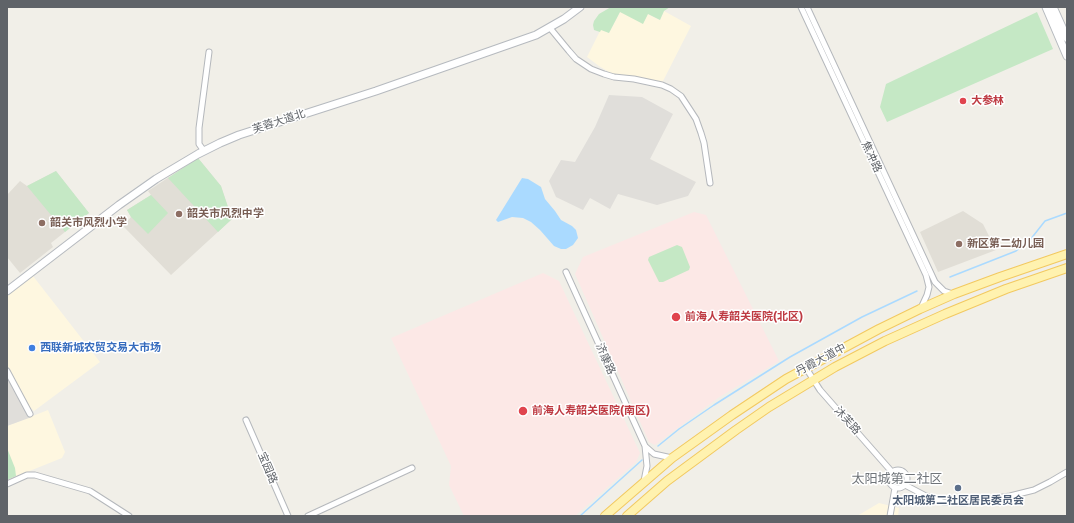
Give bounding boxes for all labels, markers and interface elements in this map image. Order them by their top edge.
place label: 大参林 [971,94,1004,108]
marker: 大参林 [958,96,968,106]
street label: 芙蓉大道北 [251,107,307,137]
street label: 焦冲路 [858,139,884,175]
place label: 韶关市风烈中学 [187,207,264,221]
marker: 韶关市风烈中学 [174,209,184,219]
place label: 韶关市风烈小学 [50,216,127,230]
marker: 韶关市风烈小学 [37,218,47,228]
place label: 新区第二幼儿园 [967,237,1044,251]
marker: 新区第二幼儿园 [954,239,964,249]
place label: 前海人寿韶关医院(北区) [685,310,803,324]
marker: 前海人寿韶关医院(北区) [670,311,682,323]
place label: 西联新城农贸交易大市场 [40,341,161,355]
street label: 济康路 [592,341,618,377]
street label: 丹霞大道中 [794,341,848,379]
marker: 西联新城农贸交易大市场 [27,343,37,353]
place label: 前海人寿韶关医院(南区) [532,404,650,418]
street label: 沐芙路 [831,404,863,438]
marker: 前海人寿韶关医院(南区) [517,405,529,417]
street label: 宝园路 [254,450,280,486]
district label: 太阳城第二社区 [852,472,942,488]
marker: 太阳城第二社区居民委员会 [953,483,963,493]
place label: 太阳城第二社区居民委员会 [892,494,1024,508]

